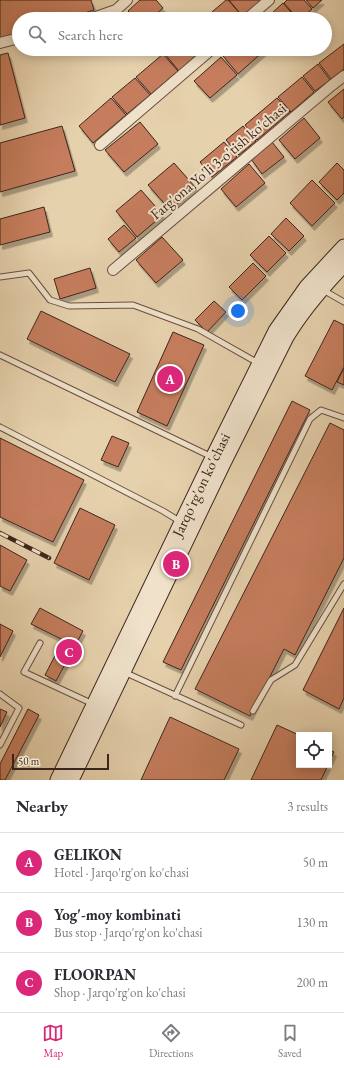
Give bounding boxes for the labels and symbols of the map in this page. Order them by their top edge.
street label: Farg'ona Yo'li 3-o'tish ko'chasi [146,98,290,223]
your location [228,301,248,321]
pin: A [157,364,183,394]
street label: Jarqo'rg'on ko'chasi [166,429,234,541]
pin: B [163,549,189,579]
pin: C [56,637,82,667]
scale bar [12,752,109,771]

